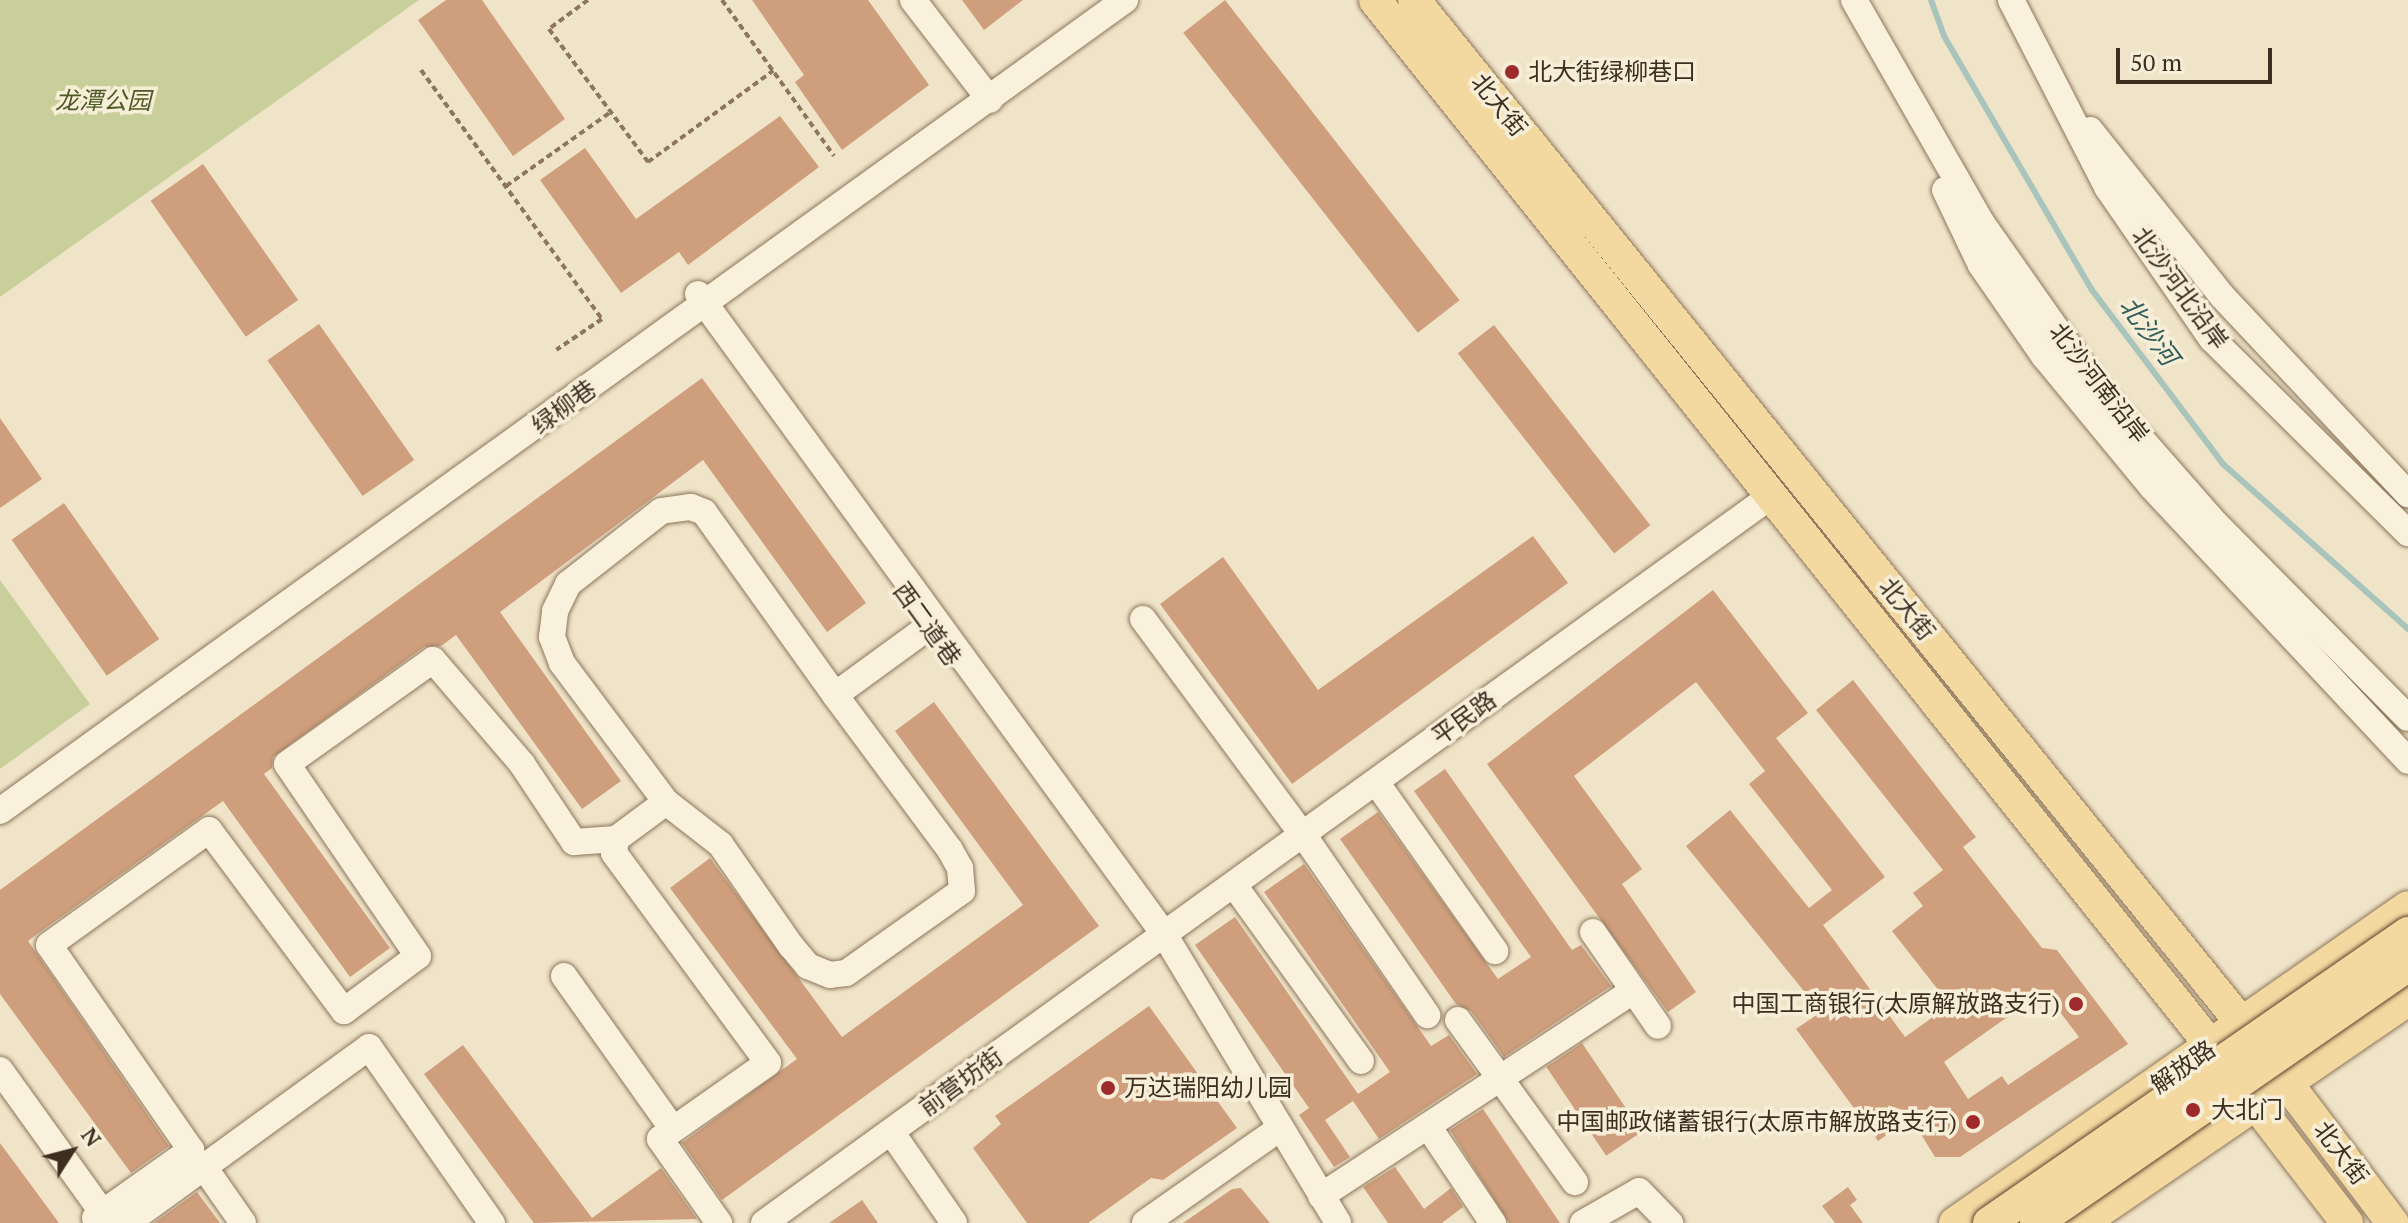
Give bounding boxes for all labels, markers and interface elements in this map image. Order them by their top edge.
scale bar [2120,32,2276,82]
text: 50 m [2130,46,2182,78]
place label: 北大街绿柳巷口 [1528,58,1696,86]
marker: 北大街绿柳巷口 [1503,63,1521,81]
street label: 北大街 [1465,68,1533,142]
park label: 龙潭公园 [55,87,151,115]
street label: 北沙河北沿岸 [2126,221,2234,355]
water label: 北沙河 [2113,290,2185,372]
street label: 北沙河南沿岸 [2043,317,2155,449]
street label: 绿柳巷 [526,374,602,440]
street label: 北大街 [1873,572,1941,646]
street label: 西二道巷 [887,577,967,671]
street label: 平民路 [1426,685,1502,751]
place label: 中国工商银行(太原解放路支行) [1732,990,2060,1018]
marker: 中国工商银行(太原解放路支行) [2067,995,2085,1013]
street label: 解放路 [2145,1035,2221,1099]
street label: 前营坊街 [914,1042,1008,1122]
place label: 万达瑞阳幼儿园 [1124,1074,1292,1102]
marker: 万达瑞阳幼儿园 [1099,1079,1117,1097]
place label: 大北门 [2211,1096,2283,1124]
marker: 大北门 [2182,1099,2204,1121]
place label: 中国邮政储蓄银行(太原市解放路支行) [1557,1108,1957,1136]
north arrow [32,1111,112,1191]
marker: 中国邮政储蓄银行(太原市解放路支行) [1964,1113,1982,1131]
street label: 北大街 [2308,1116,2374,1190]
text: N [75,1121,108,1152]

